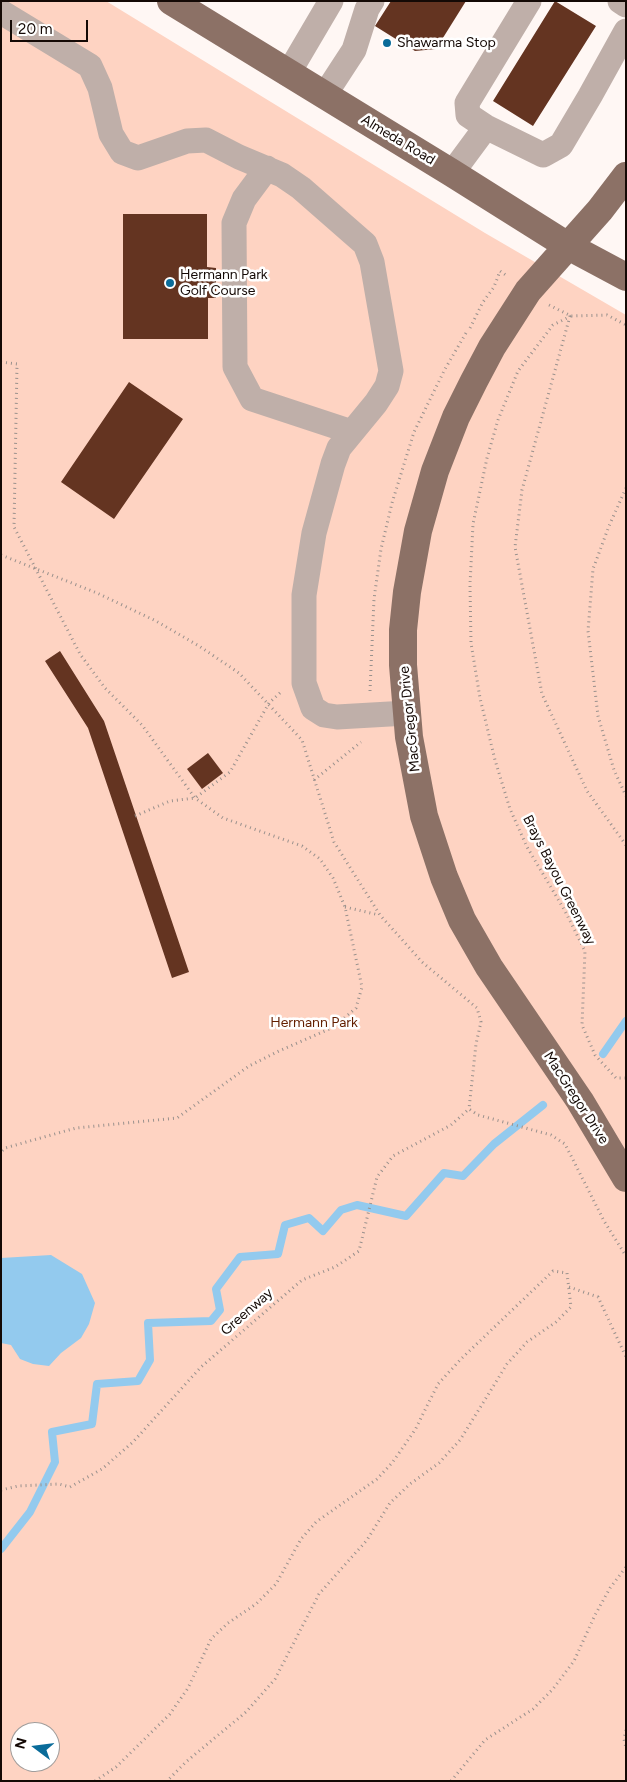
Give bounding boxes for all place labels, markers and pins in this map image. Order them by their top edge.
place label: Shawarma Stop [397,35,496,51]
marker: Shawarma Stop [381,37,393,49]
place label: Hermann Park Golf Course [180,267,268,300]
marker: Hermann Park Golf Course [164,277,176,289]

